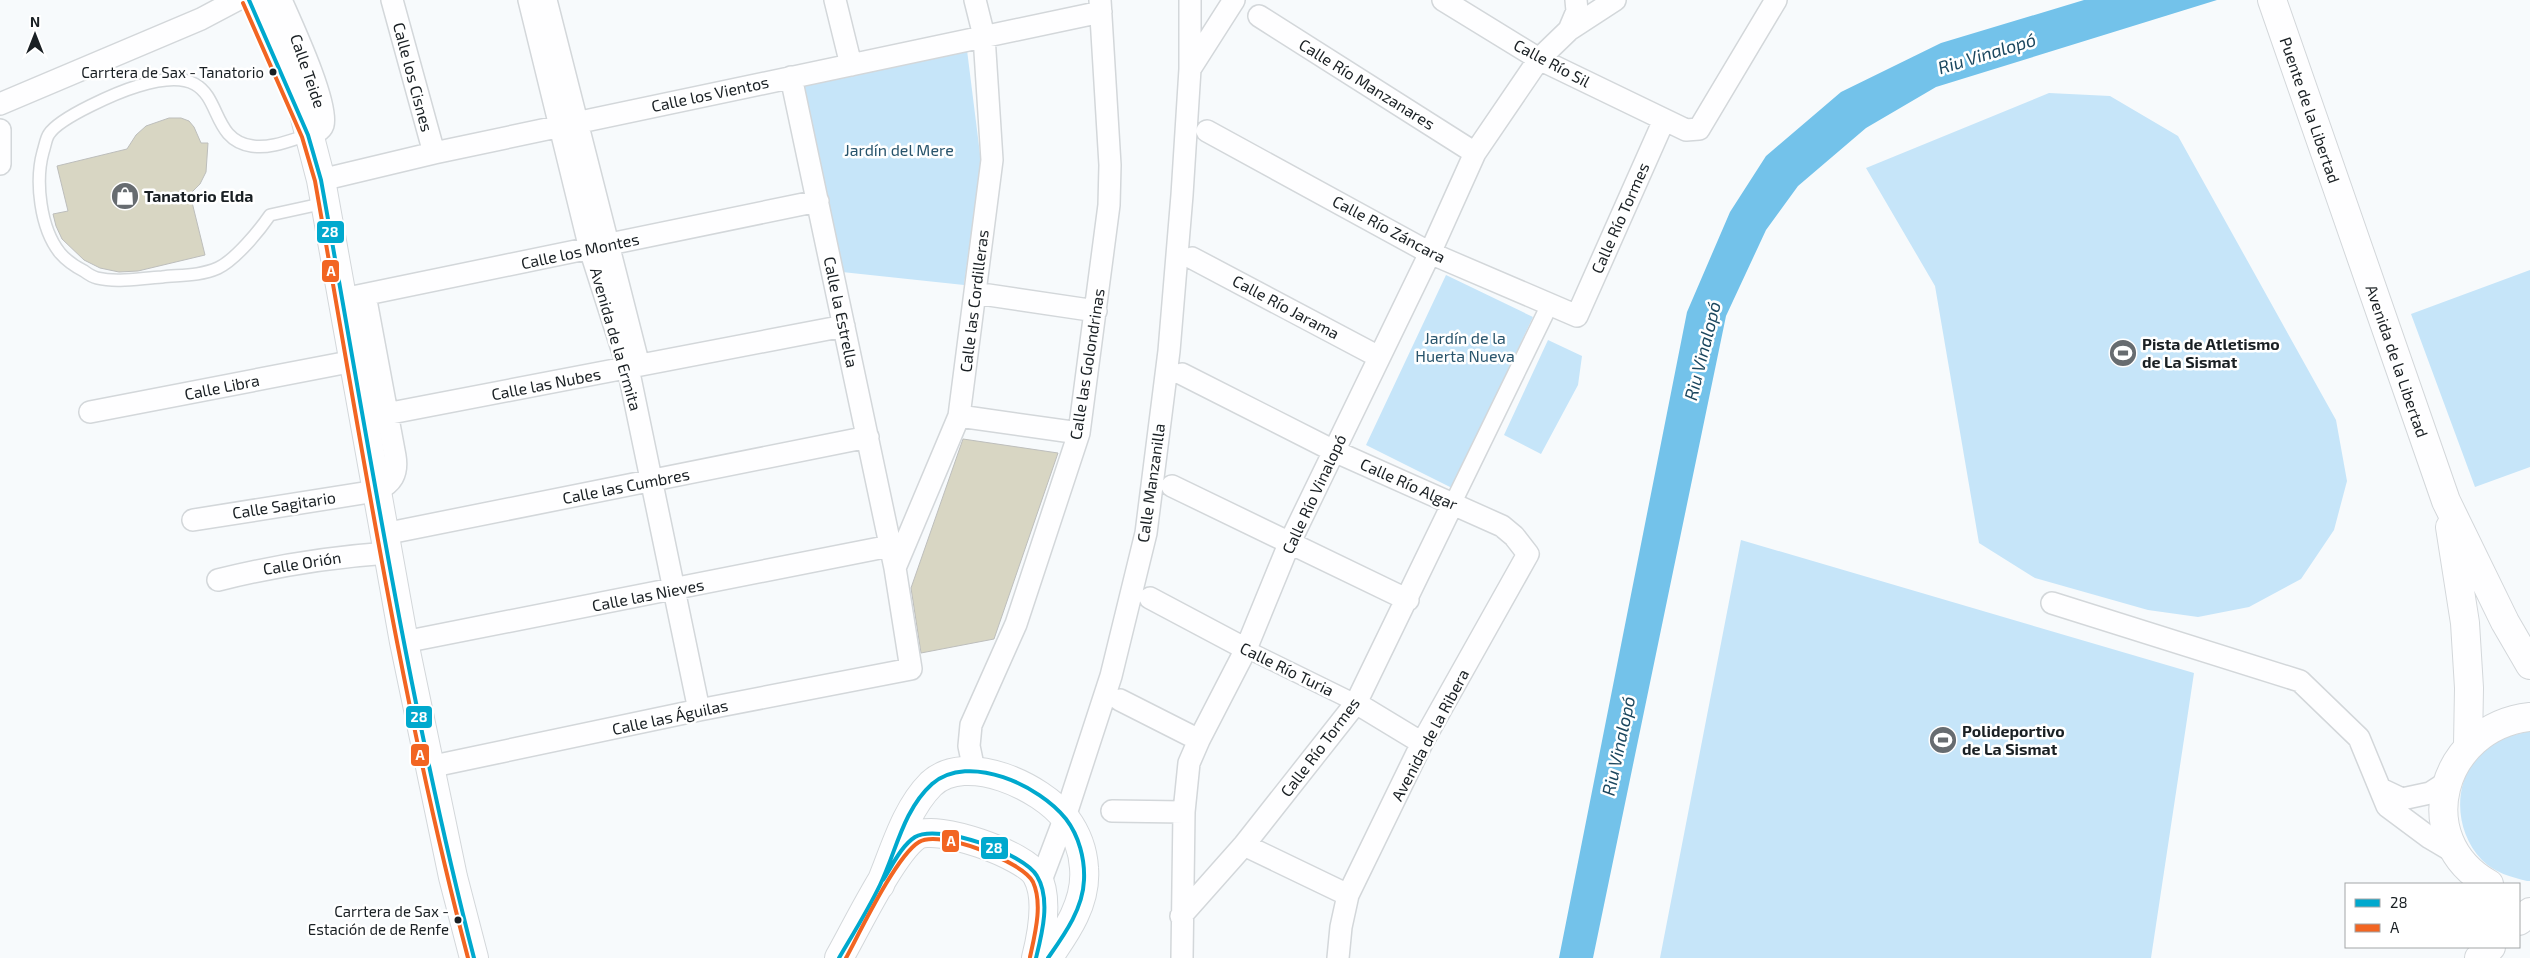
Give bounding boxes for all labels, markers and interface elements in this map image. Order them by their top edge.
north arrow [10,10,60,60]
text: N [30,13,40,30]
street label: Calle los Cisnes [390,20,437,134]
water label: Riu Vinalopó [1935,28,2038,78]
street label: Calle Teide [287,31,330,110]
street label: Calle Río Manzanares [1296,34,1439,133]
street label: Puente de la Libertad [2277,34,2344,186]
street label: Calle Río Sil [1511,35,1594,91]
place label: Carrtera de Sax - Tanatorio [81,63,264,81]
marker: Carrtera de Sax - Tanatorio [268,67,278,77]
street label: Calle los Vientos [649,72,770,115]
park label: Jardín del Mere [844,140,954,159]
street label: Calle Río Tormes [1587,159,1653,276]
shop icon: Tanatorio Elda [110,181,140,211]
place label: Tanatorio Elda [144,186,253,205]
street label: Calle Río Záncara [1330,191,1449,266]
line badge: 28 [316,220,345,244]
text: 28 [322,223,338,240]
street label: Calle las Cordilleras [955,228,992,373]
street label: Calle los Montes [519,229,641,272]
street label: Calle la Estrella [820,255,863,369]
line badge: A [321,259,340,283]
text: A [326,262,336,279]
street label: Avenida de la Ermita [587,265,646,413]
street label: Calle Río Jarama [1230,270,1343,343]
street label: Avenida de la Libertad [2362,282,2433,440]
street label: Calle las Golondrinas [1065,287,1108,441]
water label: Riu Vinalopó [1679,299,1725,403]
park label: Jardín de la Huerta Nueva [1415,328,1515,365]
place label: Pista de Atletismo de La Sismat [2142,334,2280,371]
sports icon: Pista de Atletismo de La Sismat [2108,338,2138,368]
street label: Calle las Nubes [490,364,602,403]
street label: Calle Libra [183,370,261,403]
street label: Calle Manzanilla [1133,422,1168,544]
street label: Calle Río Vinalopó [1278,431,1350,557]
street label: Calle Río Algar [1358,454,1461,514]
street label: Calle las Cumbres [561,464,691,507]
street label: Calle Sagitario [231,487,337,522]
street label: Calle Orión [261,547,342,578]
street label: Calle las Nieves [590,574,706,615]
street label: Calle Río Turia [1237,638,1337,699]
street label: Avenida de la Ribera [1387,666,1472,804]
street label: Calle Río Tormes [1276,693,1363,800]
water label: Riu Vinalopó [1597,694,1639,798]
street label: Calle las Águilas [610,695,730,738]
line badge: 28 [405,705,433,729]
text: 28 [411,708,427,725]
place label: Polideportivo de La Sismat [1962,721,2065,758]
sports icon: Polideportivo de La Sismat [1928,725,1958,755]
line badge: A [410,743,430,767]
text: A [415,746,425,763]
line badge: A [941,829,960,853]
text: A [946,832,956,849]
line badge: 28 [980,836,1009,860]
text: 28 [986,839,1002,856]
legend [2345,883,2520,948]
text: 28 [2390,893,2408,911]
place label: Carrtera de Sax - Estación de de Renfe [308,902,449,938]
marker: Carrtera de Sax - Estación de de Renfe [453,915,463,925]
text: A [2390,918,2400,936]

